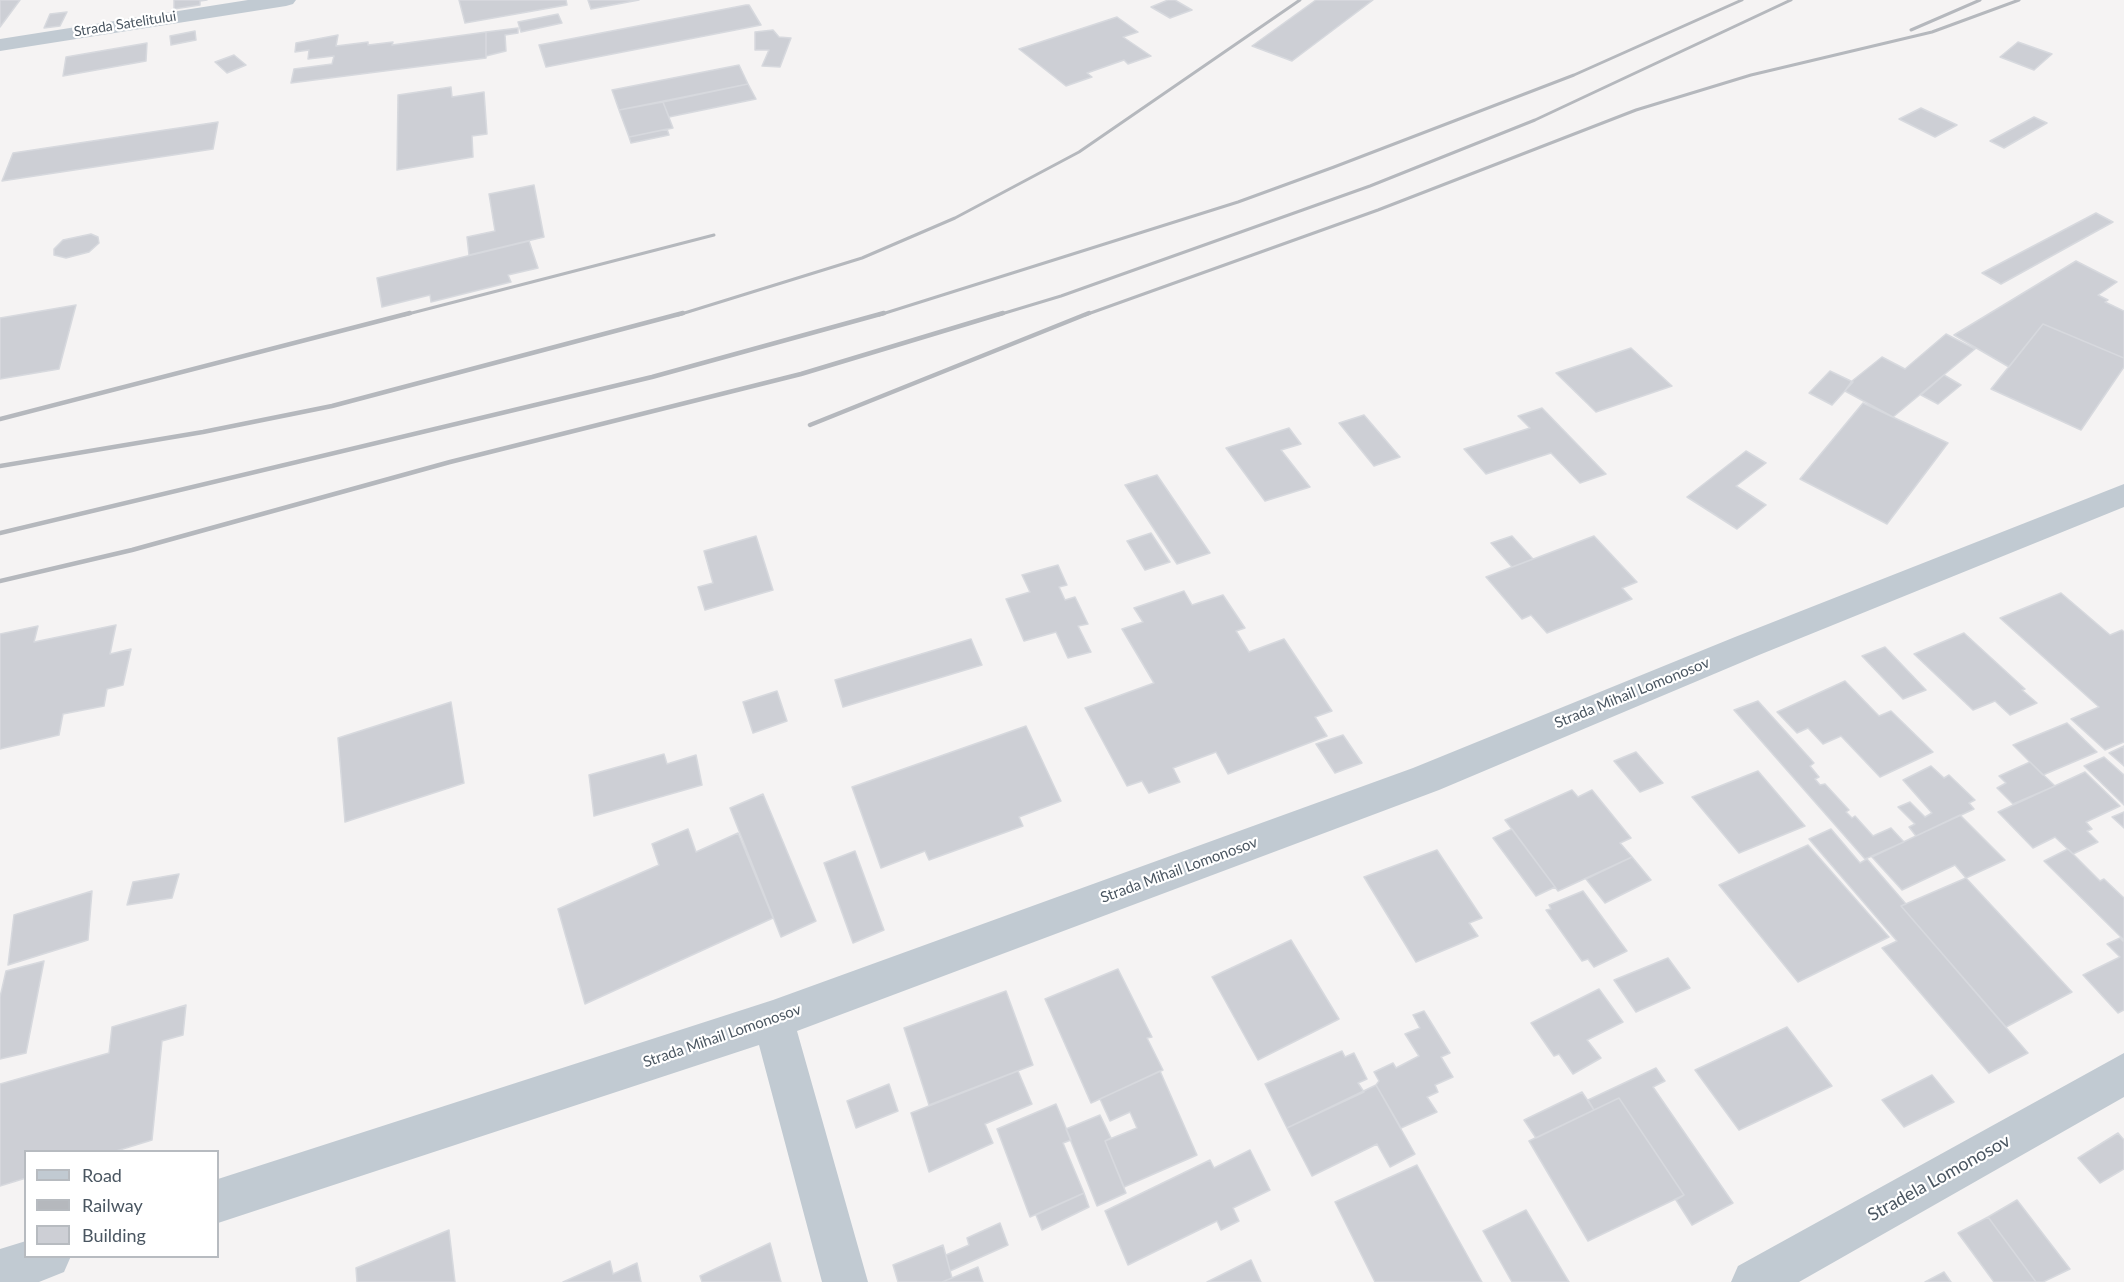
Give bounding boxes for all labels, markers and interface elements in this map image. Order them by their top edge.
street label: Strada Satelitului [73,8,177,40]
street label: Strada Mihail Lomonosov [1552,654,1712,732]
street label: Strada Mihail Lomonosov [1098,833,1260,907]
street label: Strada Mihail Lomonosov [641,1001,803,1071]
street label: Stradela Lomonosov [1864,1130,2014,1226]
legend [24,1150,219,1258]
text: Road [82,1164,122,1186]
text: Railway [82,1194,143,1216]
text: Building [82,1224,146,1246]

